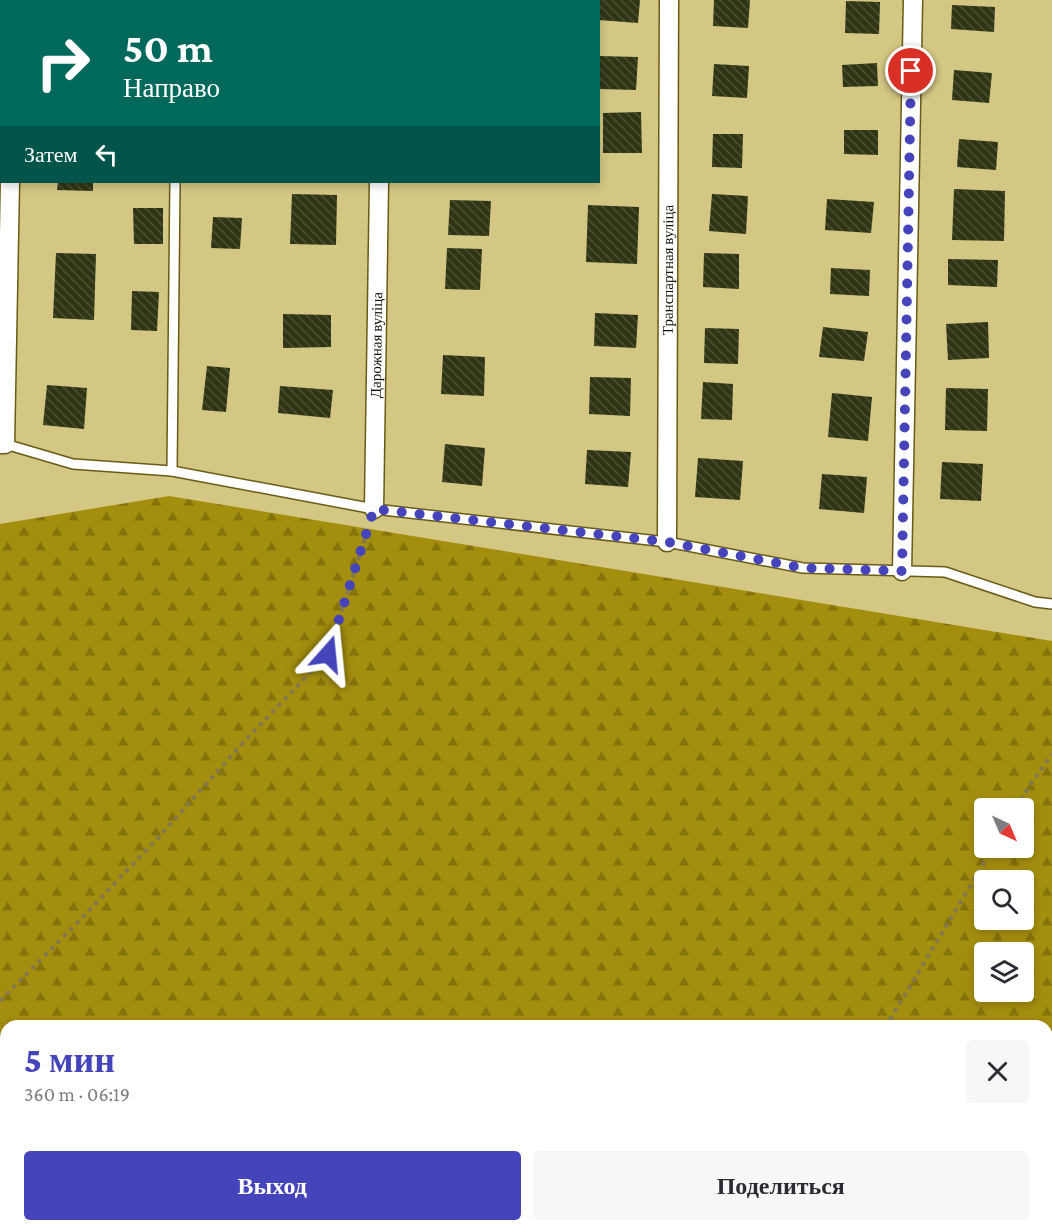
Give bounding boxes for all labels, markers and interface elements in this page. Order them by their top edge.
icon: right [24,24,102,102]
text: 50 m [123,24,213,71]
pin [885,45,936,96]
icon: arrive [894,54,927,87]
text: Направо [123,73,220,103]
icon: left [90,138,123,171]
text: Затем [24,142,78,167]
street label: Транспартная вуліца [660,205,676,335]
street label: Дарожная вуліца [368,292,385,398]
position arrow [296,622,360,686]
north arrow [974,798,1034,858]
map controls [974,798,1034,1002]
button: search [974,870,1034,930]
button: layers [974,942,1034,1002]
text: 5 мин [24,1040,115,1080]
button: close [966,1040,1029,1103]
text: 360 m · 06:19 [24,1083,130,1105]
button: Выход [24,1151,521,1220]
button: Поделиться [533,1151,1029,1220]

